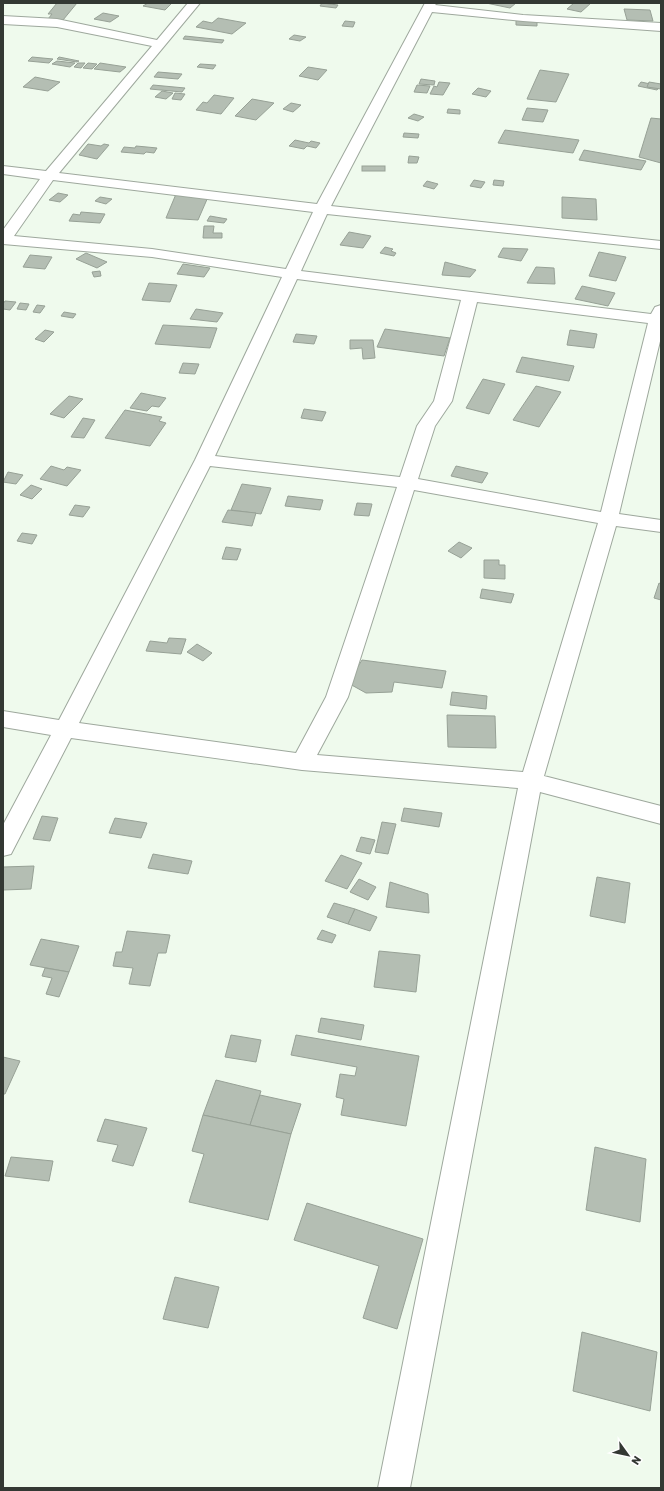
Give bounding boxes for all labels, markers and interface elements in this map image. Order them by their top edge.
north arrow [608,1435,648,1475]
text: N [628,1453,644,1467]

